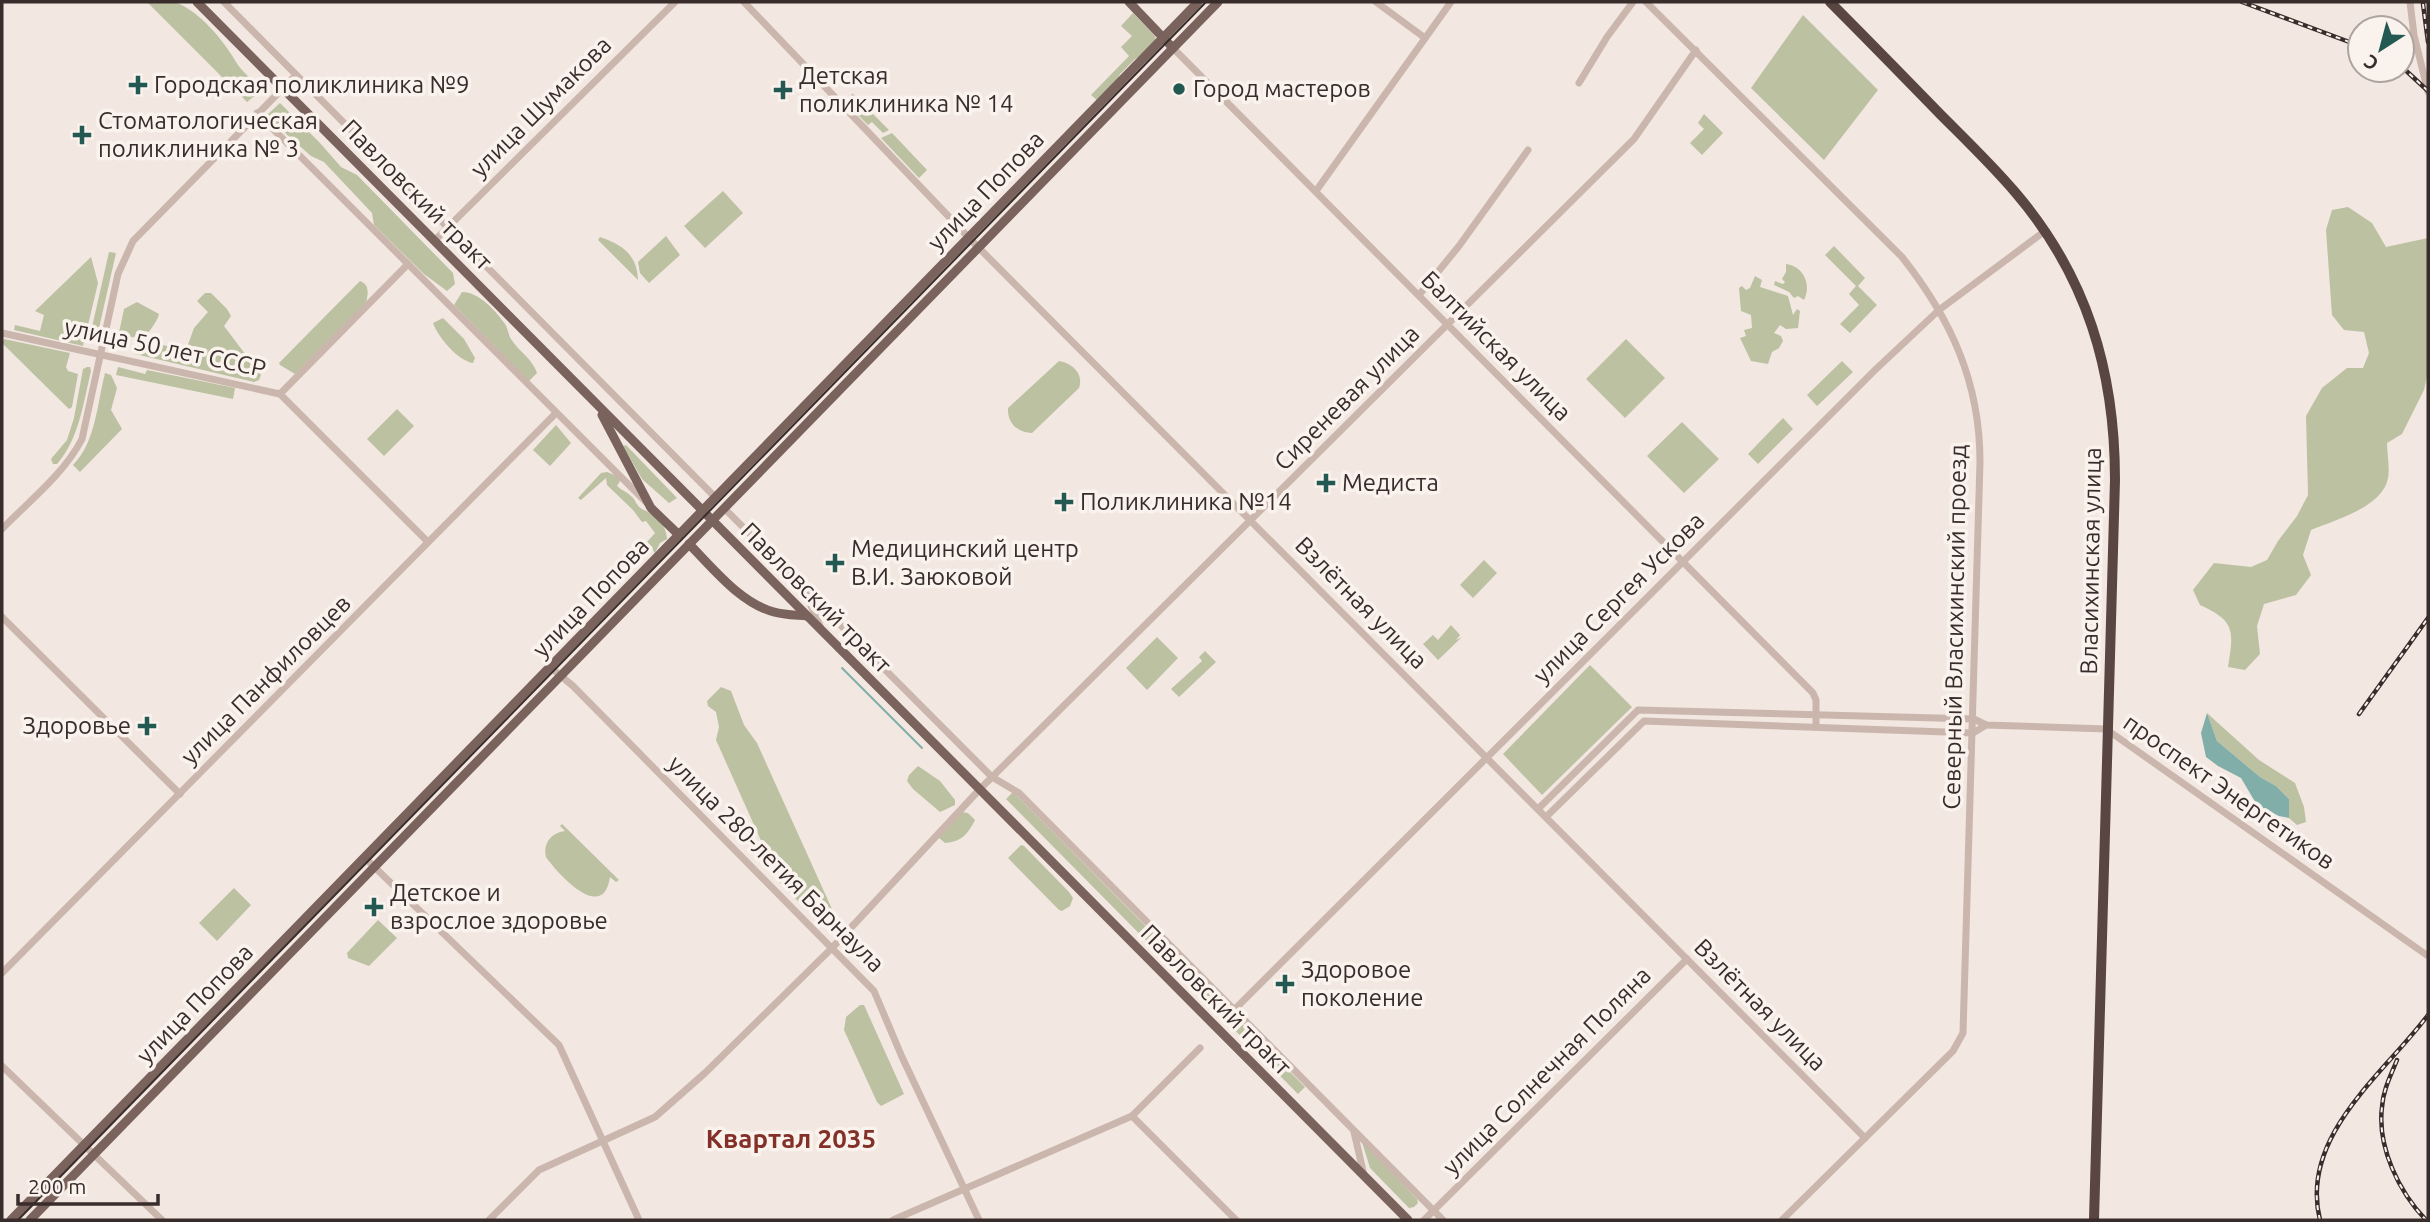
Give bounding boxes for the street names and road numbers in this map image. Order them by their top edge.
street label: улица Шумакова [465,31,616,182]
street label: Павловский тракт [337,114,498,275]
street label: улица Попова [922,125,1049,256]
street label: Балтийская улица [1416,265,1577,426]
street label: улица 50 лет СССР [62,313,268,382]
street label: Сиреневая улица [1269,320,1424,475]
street label: Северный Власихинский проезд [1938,444,1971,810]
street label: Власихинская улица [2075,447,2106,675]
street label: улица Сергея Ускова [1528,507,1710,689]
street label: Павловский тракт [736,517,897,678]
street label: Взлётная улица [1290,531,1433,674]
street label: улица Попова [527,532,654,663]
street label: улица Панфиловцев [175,589,356,770]
street label: проспект Энергетиков [2119,708,2340,875]
street label: улица 280-летия Барнаула [663,750,890,977]
street label: Павловский тракт [1136,919,1297,1080]
street label: Взлётная улица [1689,933,1832,1076]
street label: улица Попова [131,938,258,1069]
street label: улица Солнечная Поляна [1437,961,1656,1180]

